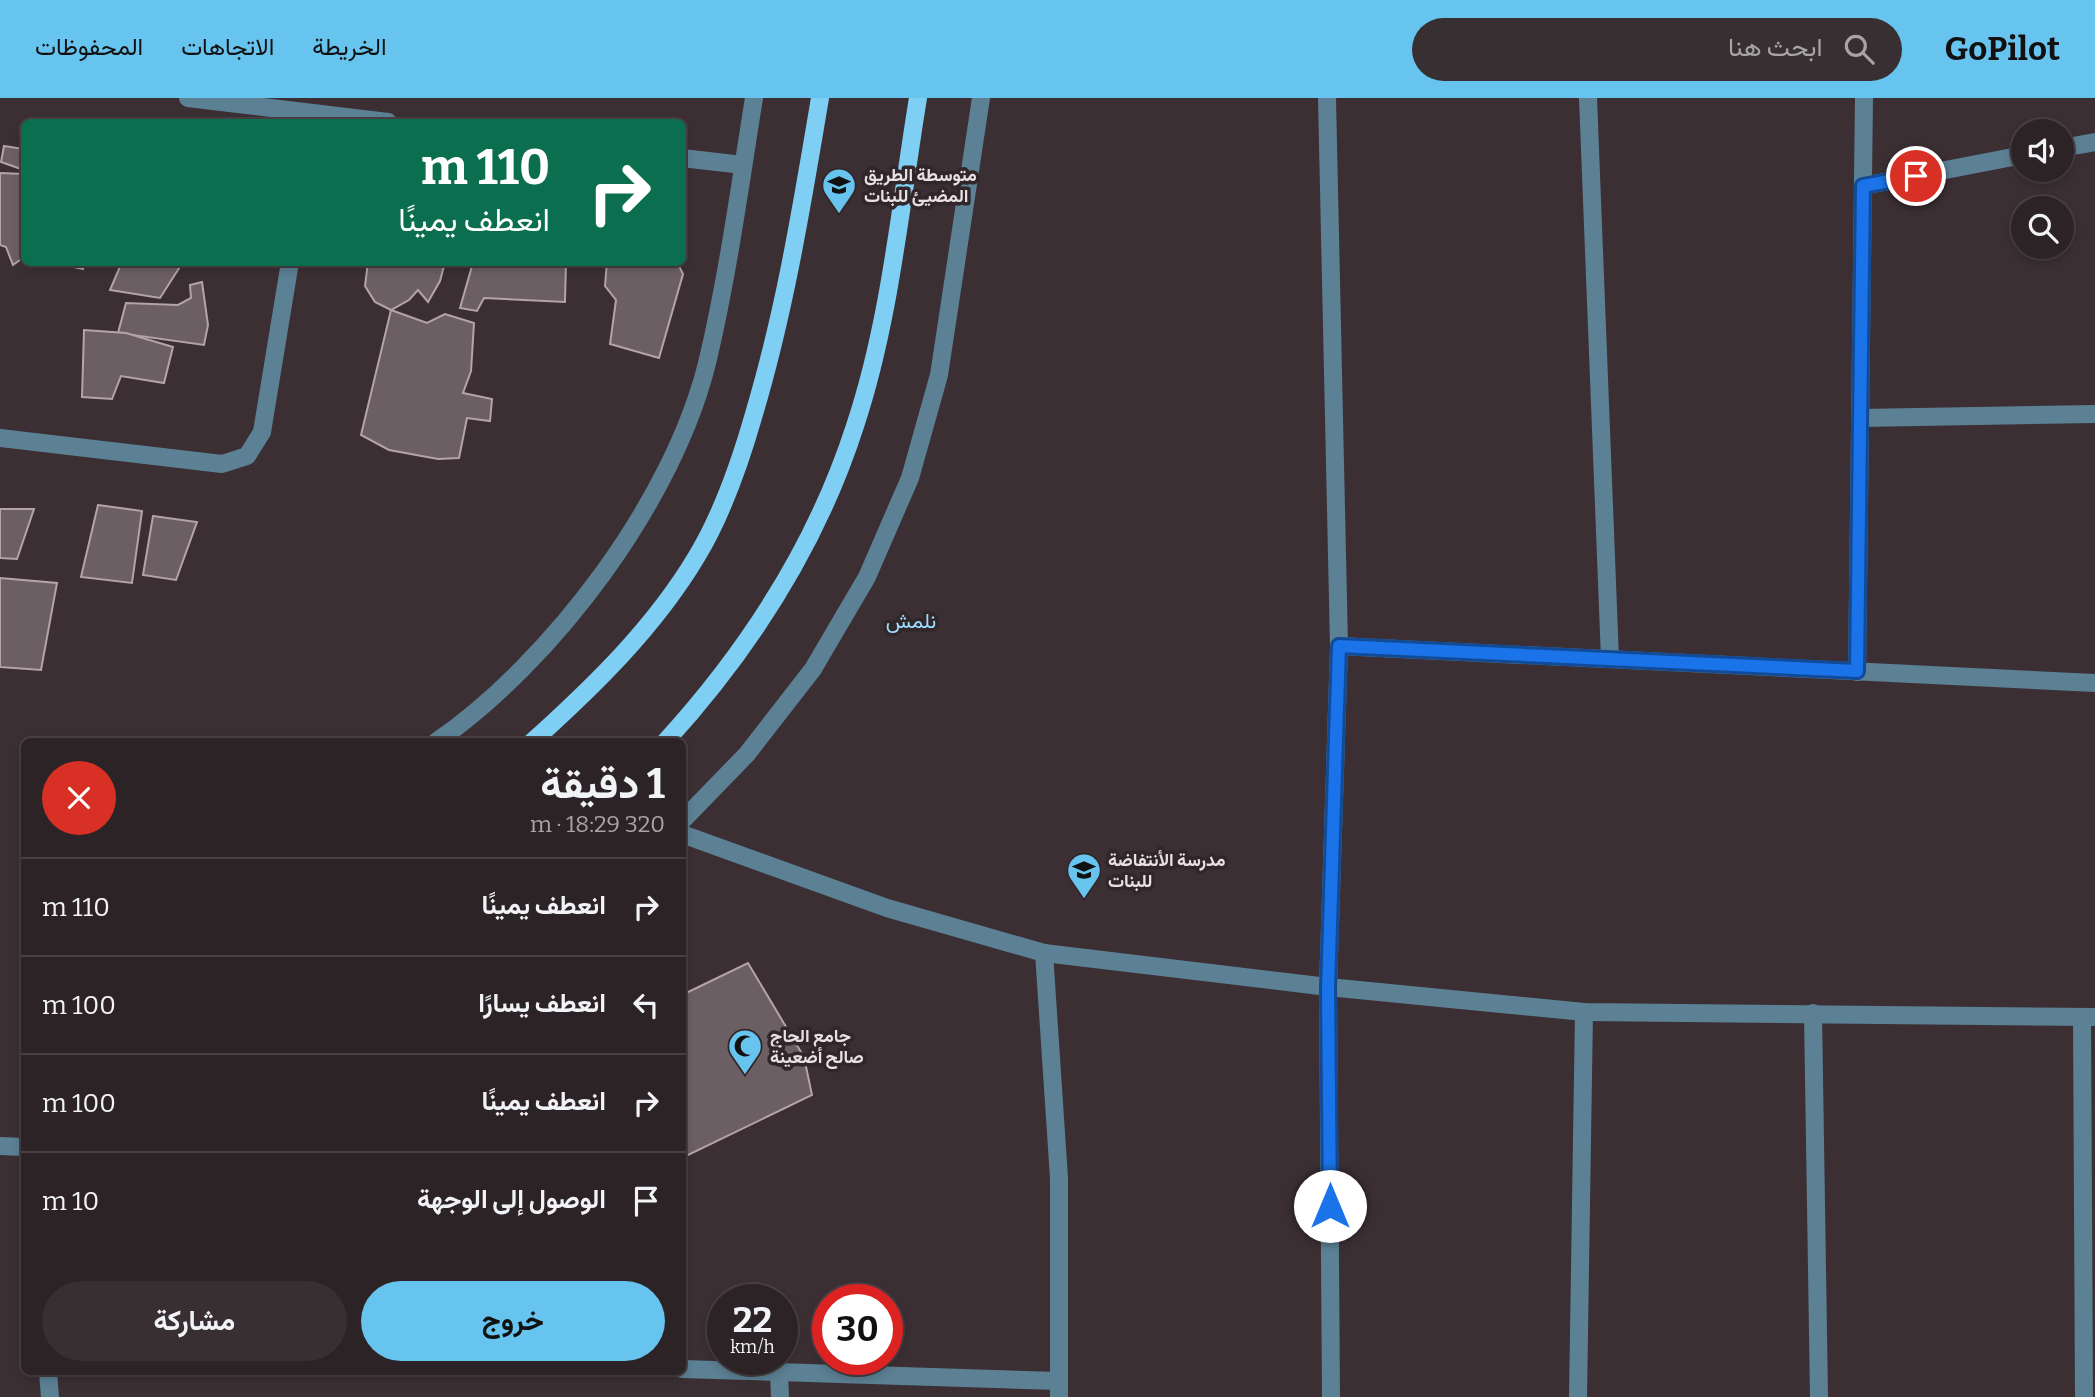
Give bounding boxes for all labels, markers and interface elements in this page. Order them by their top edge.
search box [1412,18,1902,81]
text: GoPilot [1944,29,2060,69]
icon: search [1840,30,1878,68]
text: ابحث هنا [1728,32,1822,63]
text: المحفوظات [35,33,143,61]
text: الاتجاهات [181,33,274,61]
text: الخريطة [312,33,387,61]
map controls [2011,119,2074,259]
button: sound [2011,119,2074,182]
text: 110 m [421,138,550,197]
pin [1886,146,1946,206]
icon: right [574,147,665,238]
icon: arrive [1897,157,1935,195]
place label: متوسطة الطريق المضيئ للبنات [864,164,977,207]
school or university icon: متوسطة الطريق المضيئ للبنات [820,166,858,215]
button: search [2011,196,2074,259]
text: انعطف يمينًا [398,201,550,239]
district label: نلمش [886,608,936,634]
text: 1 دقيقة [540,759,665,809]
button: close [42,761,116,835]
text: 320 m · 18:29 [530,810,665,838]
place label: مدرسة الأنتفاضة للبنات [1108,849,1226,892]
school or university icon: مدرسة الأنتفاضة للبنات [1065,851,1103,900]
icon: right [627,888,665,926]
text: انعطف يمينًا [481,890,606,921]
text: 110 m [42,892,110,923]
icon: left [627,986,665,1024]
text: انعطف يسارًا [478,988,606,1019]
text: 100 m [42,990,116,1021]
place label: جامع الحاج صالح أضعينة [770,1025,864,1069]
mosque icon: جامع الحاج صالح أضعينة [726,1027,764,1076]
icon: right [627,1084,665,1122]
text: انعطف يمينًا [481,1086,606,1117]
text: 100 m [42,1088,116,1119]
position arrow [1293,1169,1367,1243]
icon: arrive [627,1182,665,1220]
text: الوصول إلى الوجهة [417,1184,606,1215]
text: 10 m [42,1186,99,1217]
button: مشاركة [42,1281,347,1361]
button: خروج [361,1281,665,1361]
speed limit sign: 30 [812,1284,903,1375]
text: 22 [733,1299,772,1341]
text: km/h [730,1336,775,1358]

